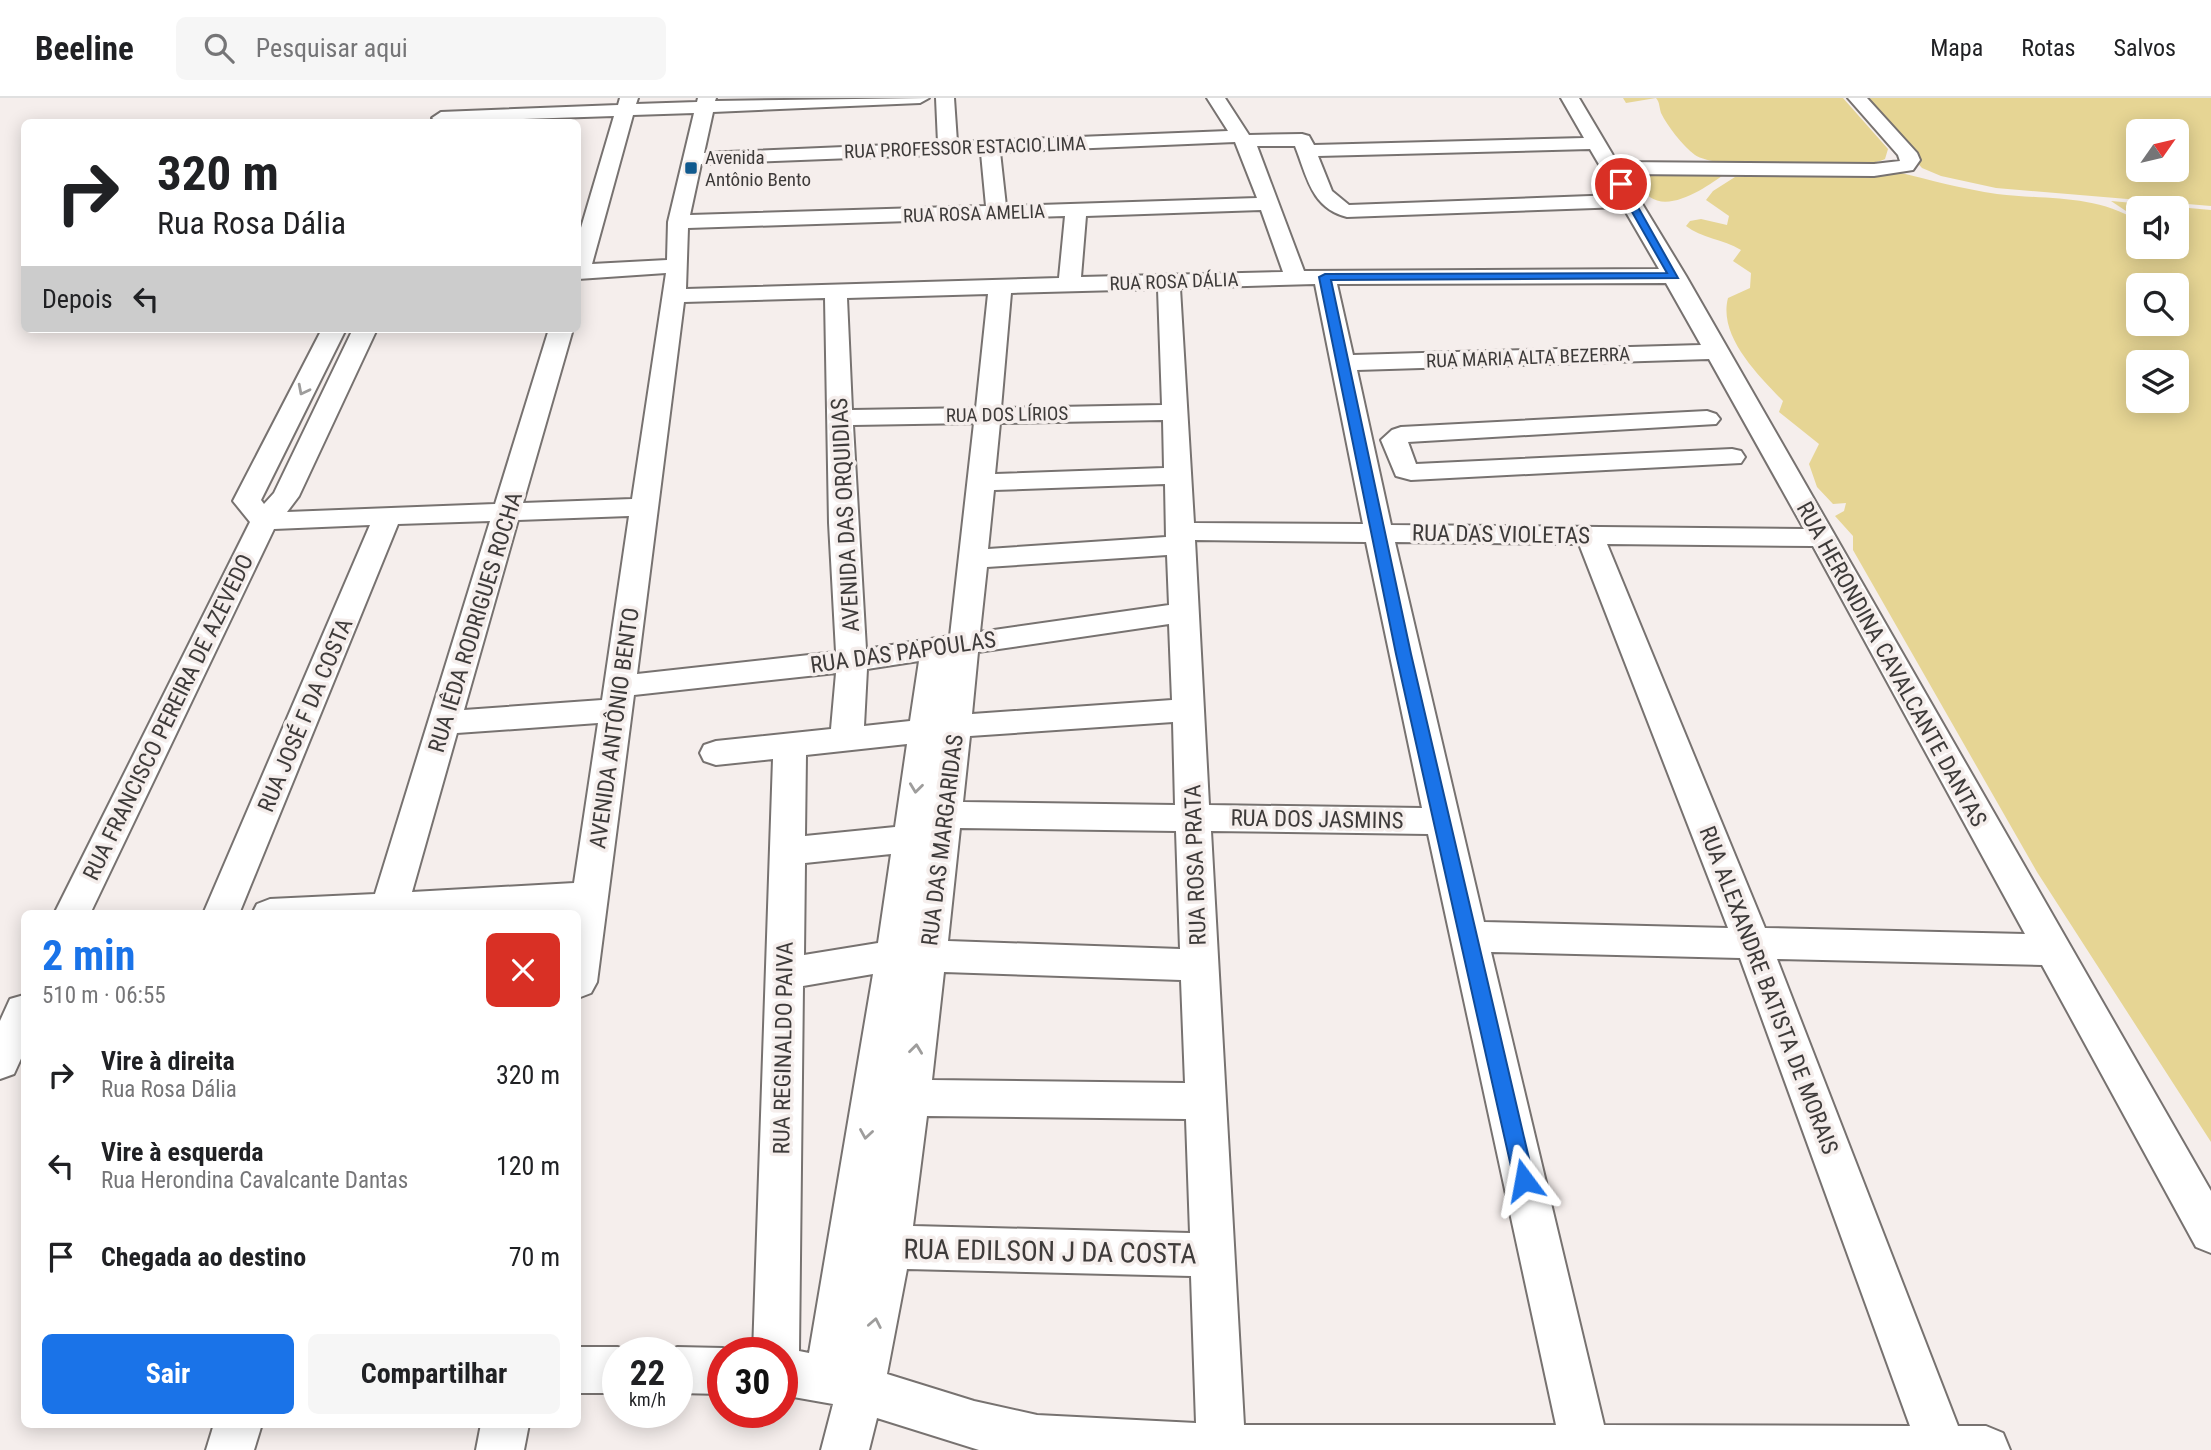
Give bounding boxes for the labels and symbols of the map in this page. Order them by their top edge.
north arrow [2126,119,2189,182]
street label: RUA PROFESSOR ESTACIO LIMA [844,132,1086,163]
place label: Avenida Antônio Bento [705,146,811,191]
pin [1591,154,1651,214]
marker: Avenida Antônio Bento [683,160,699,176]
street label: RUA ROSA AMELIA [903,200,1046,227]
street label: RUA ROSA DÁLIA [1109,268,1239,295]
street label: RUA MARIA ALTA BEZERRA [1426,342,1630,373]
one-way arrow [298,383,312,395]
street label: AVENIDA DAS ORQUIDIAS [826,397,865,633]
street label: RUA DOS LÍRIOS [946,402,1068,427]
street label: RUA IÊDA RODRIGUES ROCHA [422,488,528,756]
street label: RUA HERONDINA CAVALCANTE DANTAS [1791,497,1992,831]
street label: RUA DAS VIOLETAS [1412,519,1590,550]
street label: RUA FRANCISCO PEREIRA DE AZEVEDO [78,550,259,885]
street label: AVENIDA ANTÔNIO BENTO [583,606,645,850]
street label: RUA JOSÉ F DA COSTA [251,614,359,816]
street label: RUA DAS PAPOULAS [809,626,998,679]
street label: RUA DAS MARGARIDAS [916,733,969,947]
one-way arrow [909,782,924,794]
street label: RUA ROSA PRATA [1179,784,1212,946]
street label: RUA DOS JASMINS [1230,804,1404,835]
street label: RUA ALEXANDRE BATISTA DE MORAIS [1693,822,1844,1158]
street label: RUA REGINALDO PAIVA [768,941,799,1155]
one-way arrow [908,1043,923,1055]
one-way arrow [859,1128,874,1140]
position arrow [1487,1143,1561,1217]
street label: RUA EDILSON J DA COSTA [903,1232,1197,1271]
one-way arrow [867,1317,882,1328]
speed limit sign: 30 [707,1337,798,1428]

